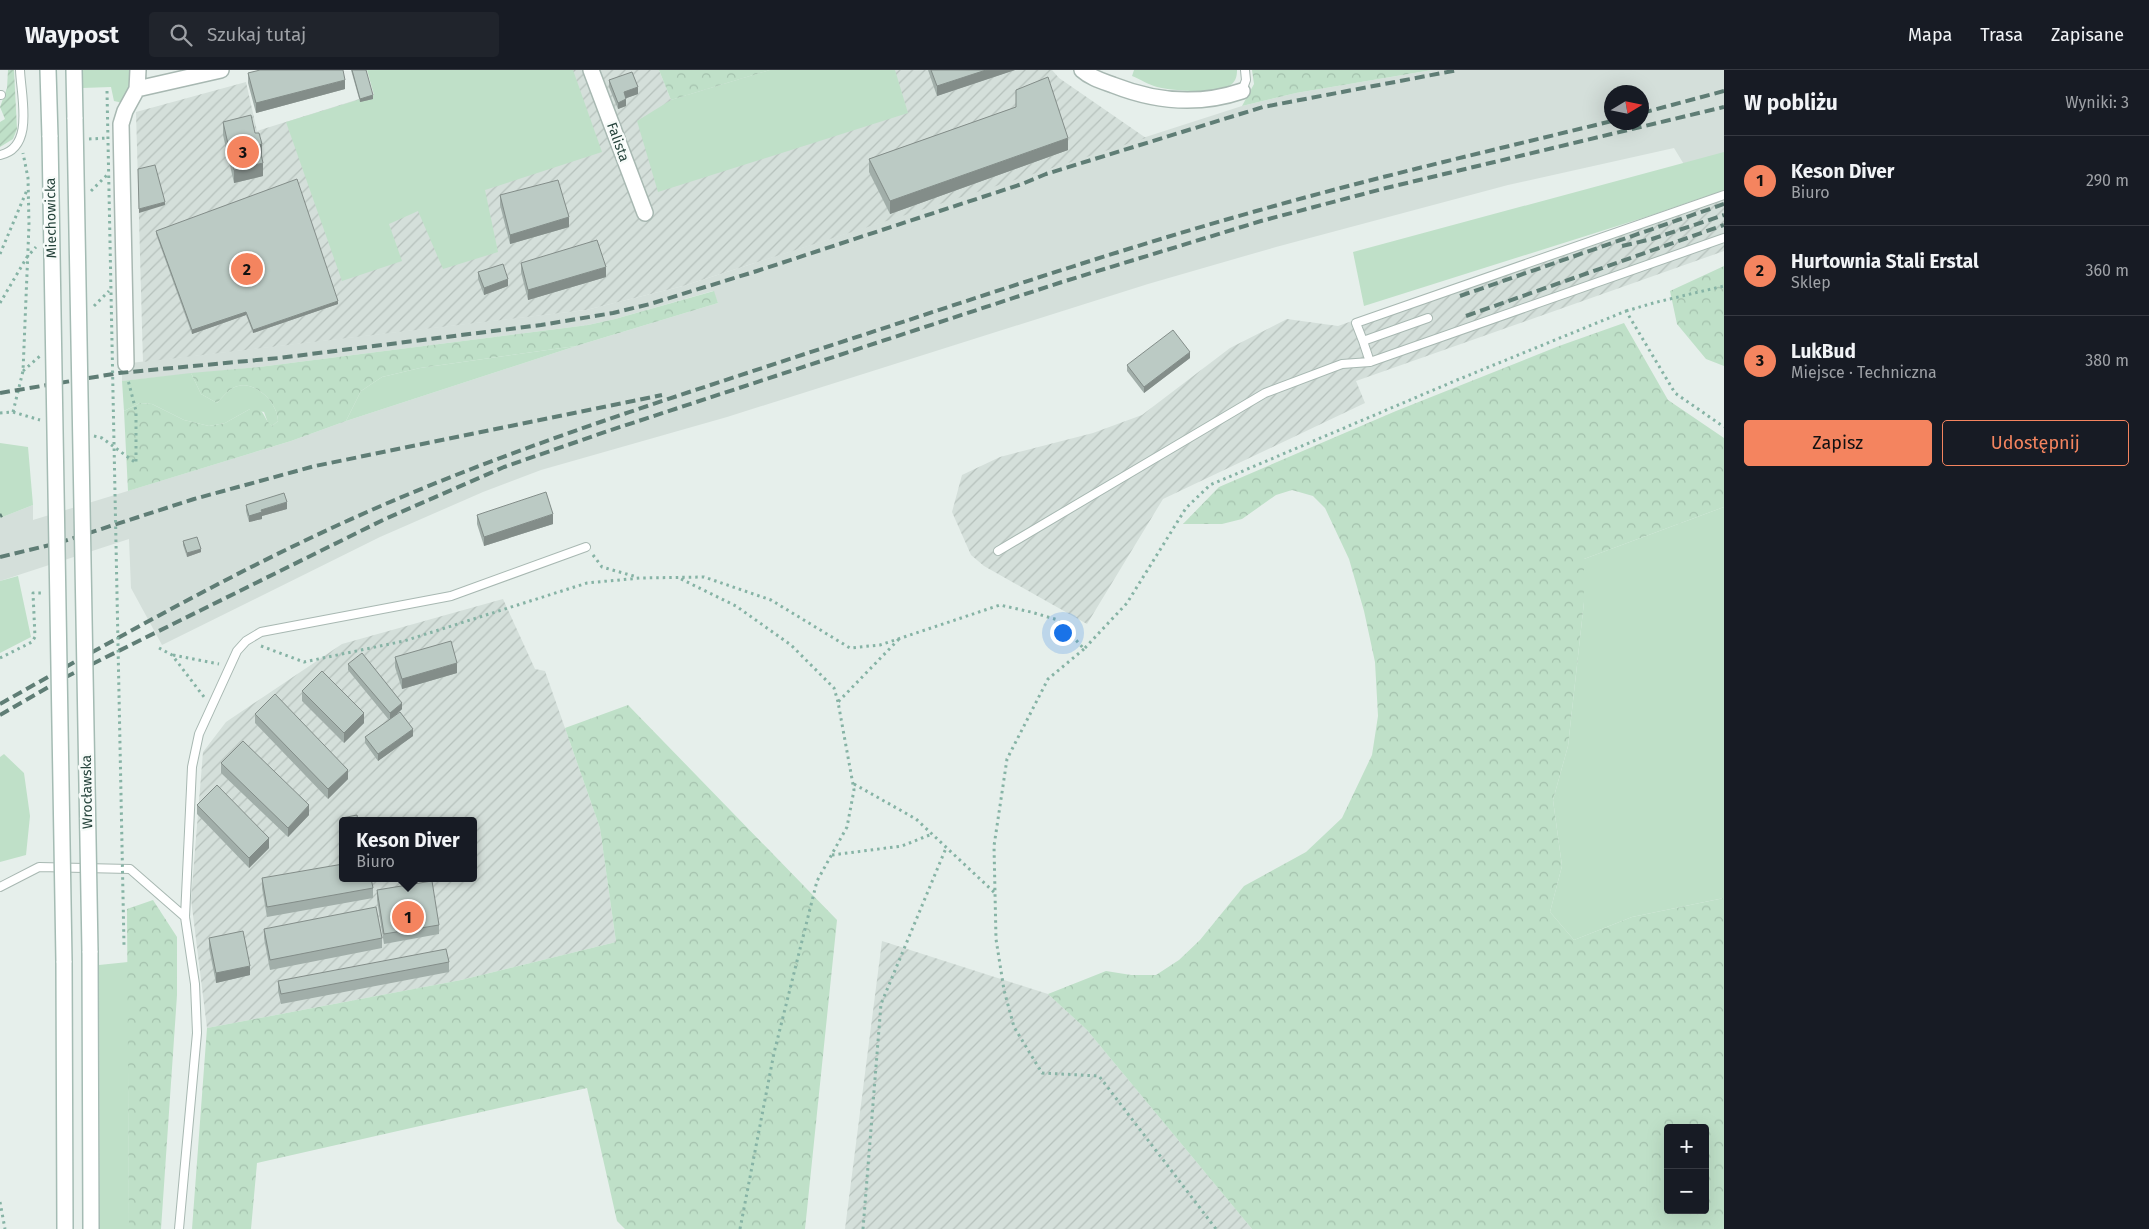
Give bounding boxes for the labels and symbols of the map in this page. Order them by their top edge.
north arrow [1604,85,1649,130]
street label: Falista [603,120,633,164]
pin: 3 [227,133,259,171]
street label: Miechowicka [42,177,60,259]
pin: 2 [231,250,263,288]
your location [1050,620,1076,646]
street label: Wrocławska [78,755,96,829]
pin: 1 [392,898,424,936]

